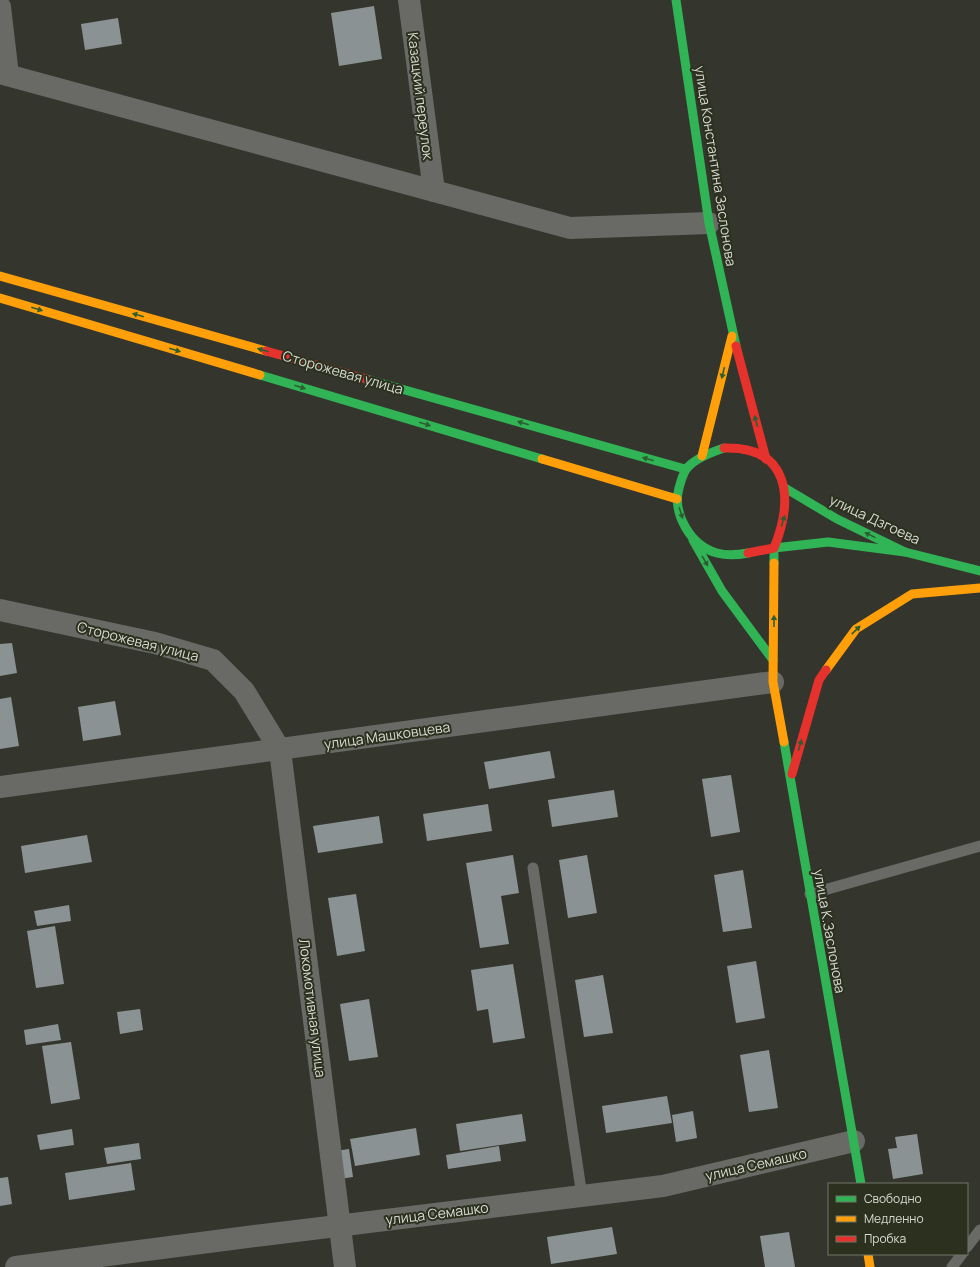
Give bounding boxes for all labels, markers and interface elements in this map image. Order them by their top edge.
street label: Казацкий переулок [404,31,438,162]
street label: улица Константина Заслонова [691,64,741,268]
one-way arrow [32,306,44,312]
one-way arrow [132,311,144,317]
street label: Сторожевая улица [280,346,406,398]
one-way arrow [170,347,182,353]
one-way arrow [257,347,269,353]
one-way arrow [720,367,726,379]
one-way arrow [294,384,306,390]
one-way arrow [753,415,759,427]
one-way arrow [516,420,528,426]
one-way arrow [419,421,431,427]
one-way arrow [642,456,654,462]
street label: улица Дзгоева [827,490,923,548]
one-way arrow [678,507,684,519]
one-way arrow [780,515,786,527]
one-way arrow [864,532,875,538]
one-way arrow [701,556,709,566]
one-way arrow [771,614,777,627]
street label: Сторожевая улица [75,617,201,665]
one-way arrow [851,626,861,635]
street label: улица Машковцева [323,717,451,753]
one-way arrow [797,739,803,751]
street label: улица К.Заслонова [810,867,850,995]
street label: Локомотивная улица [295,938,331,1078]
street label: улица Семашко [703,1143,809,1185]
legend [828,1183,968,1255]
text: Свободно [864,1190,922,1207]
street label: улица Семашко [384,1197,490,1229]
text: Медленно [864,1210,924,1227]
text: Пробка [864,1230,906,1247]

